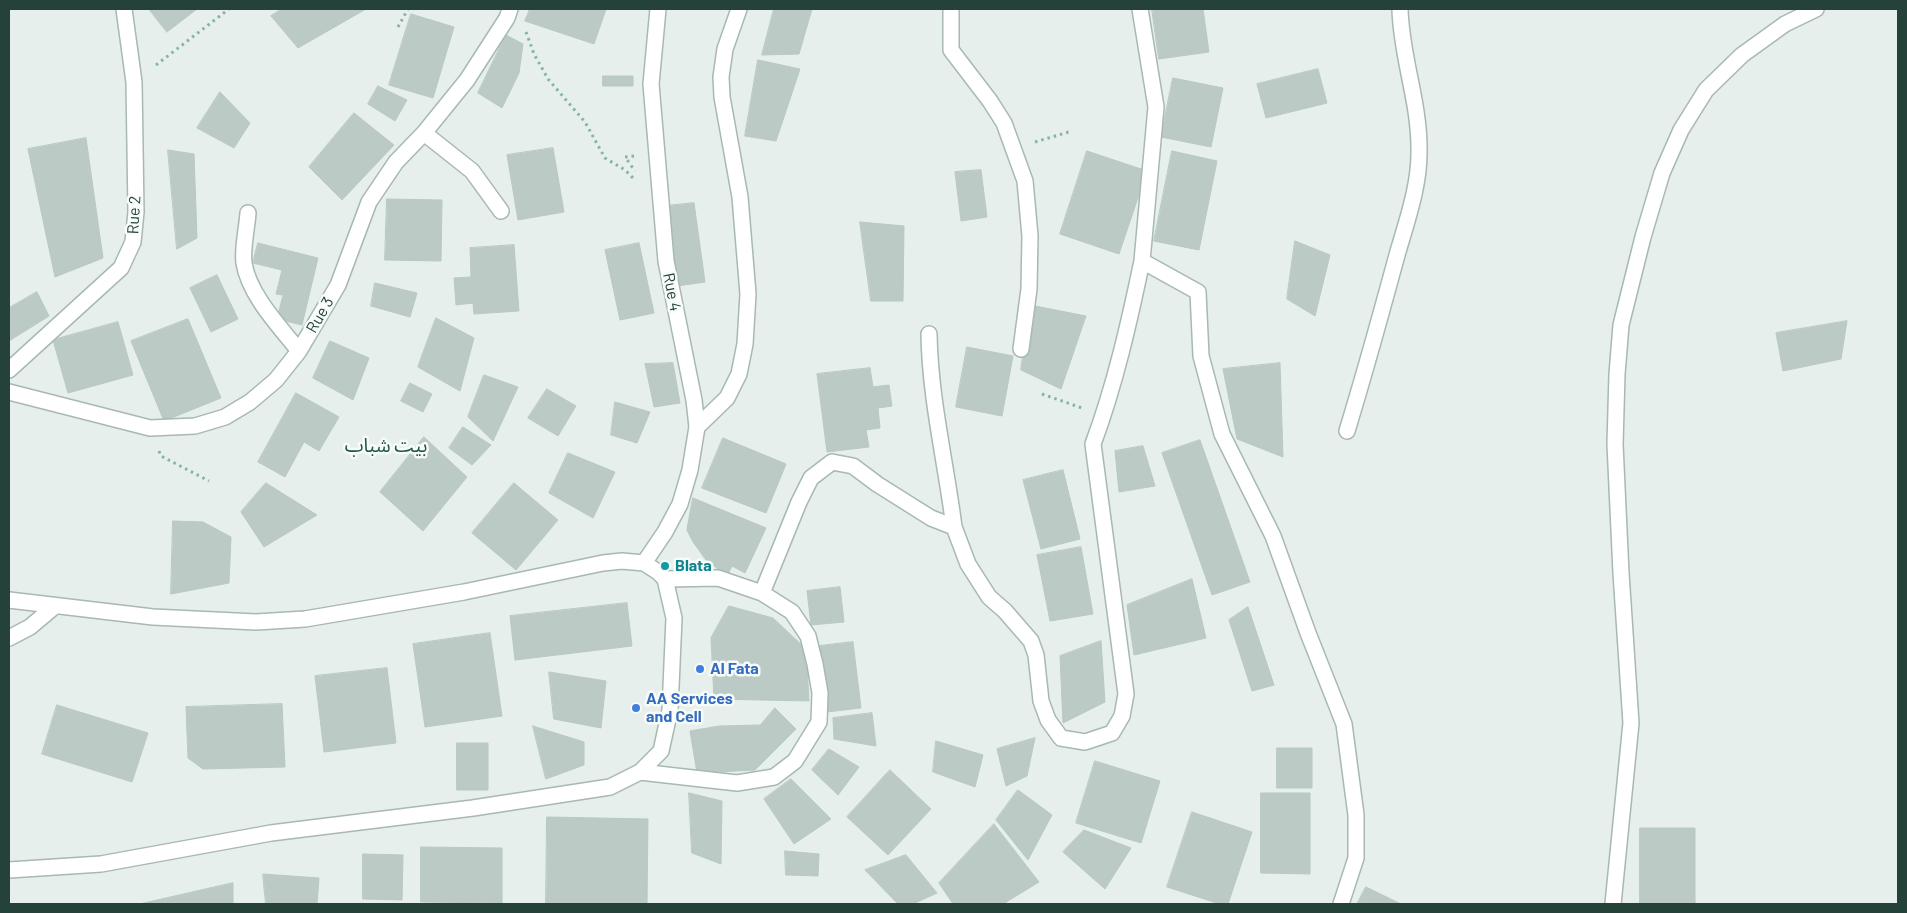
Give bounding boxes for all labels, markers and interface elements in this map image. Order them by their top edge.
street label: Rue 2 [123,195,145,235]
street label: Rue 4 [659,271,685,313]
street label: Rue 3 [302,294,338,336]
district label: بيت شباب [345,435,427,457]
place label: Blata [675,556,712,576]
marker: Blata [659,560,671,572]
place label: Al Fata [710,659,759,679]
marker: Al Fata [694,663,706,675]
place label: AA Services and Cell [646,689,733,727]
marker: AA Services and Cell [630,702,642,714]

